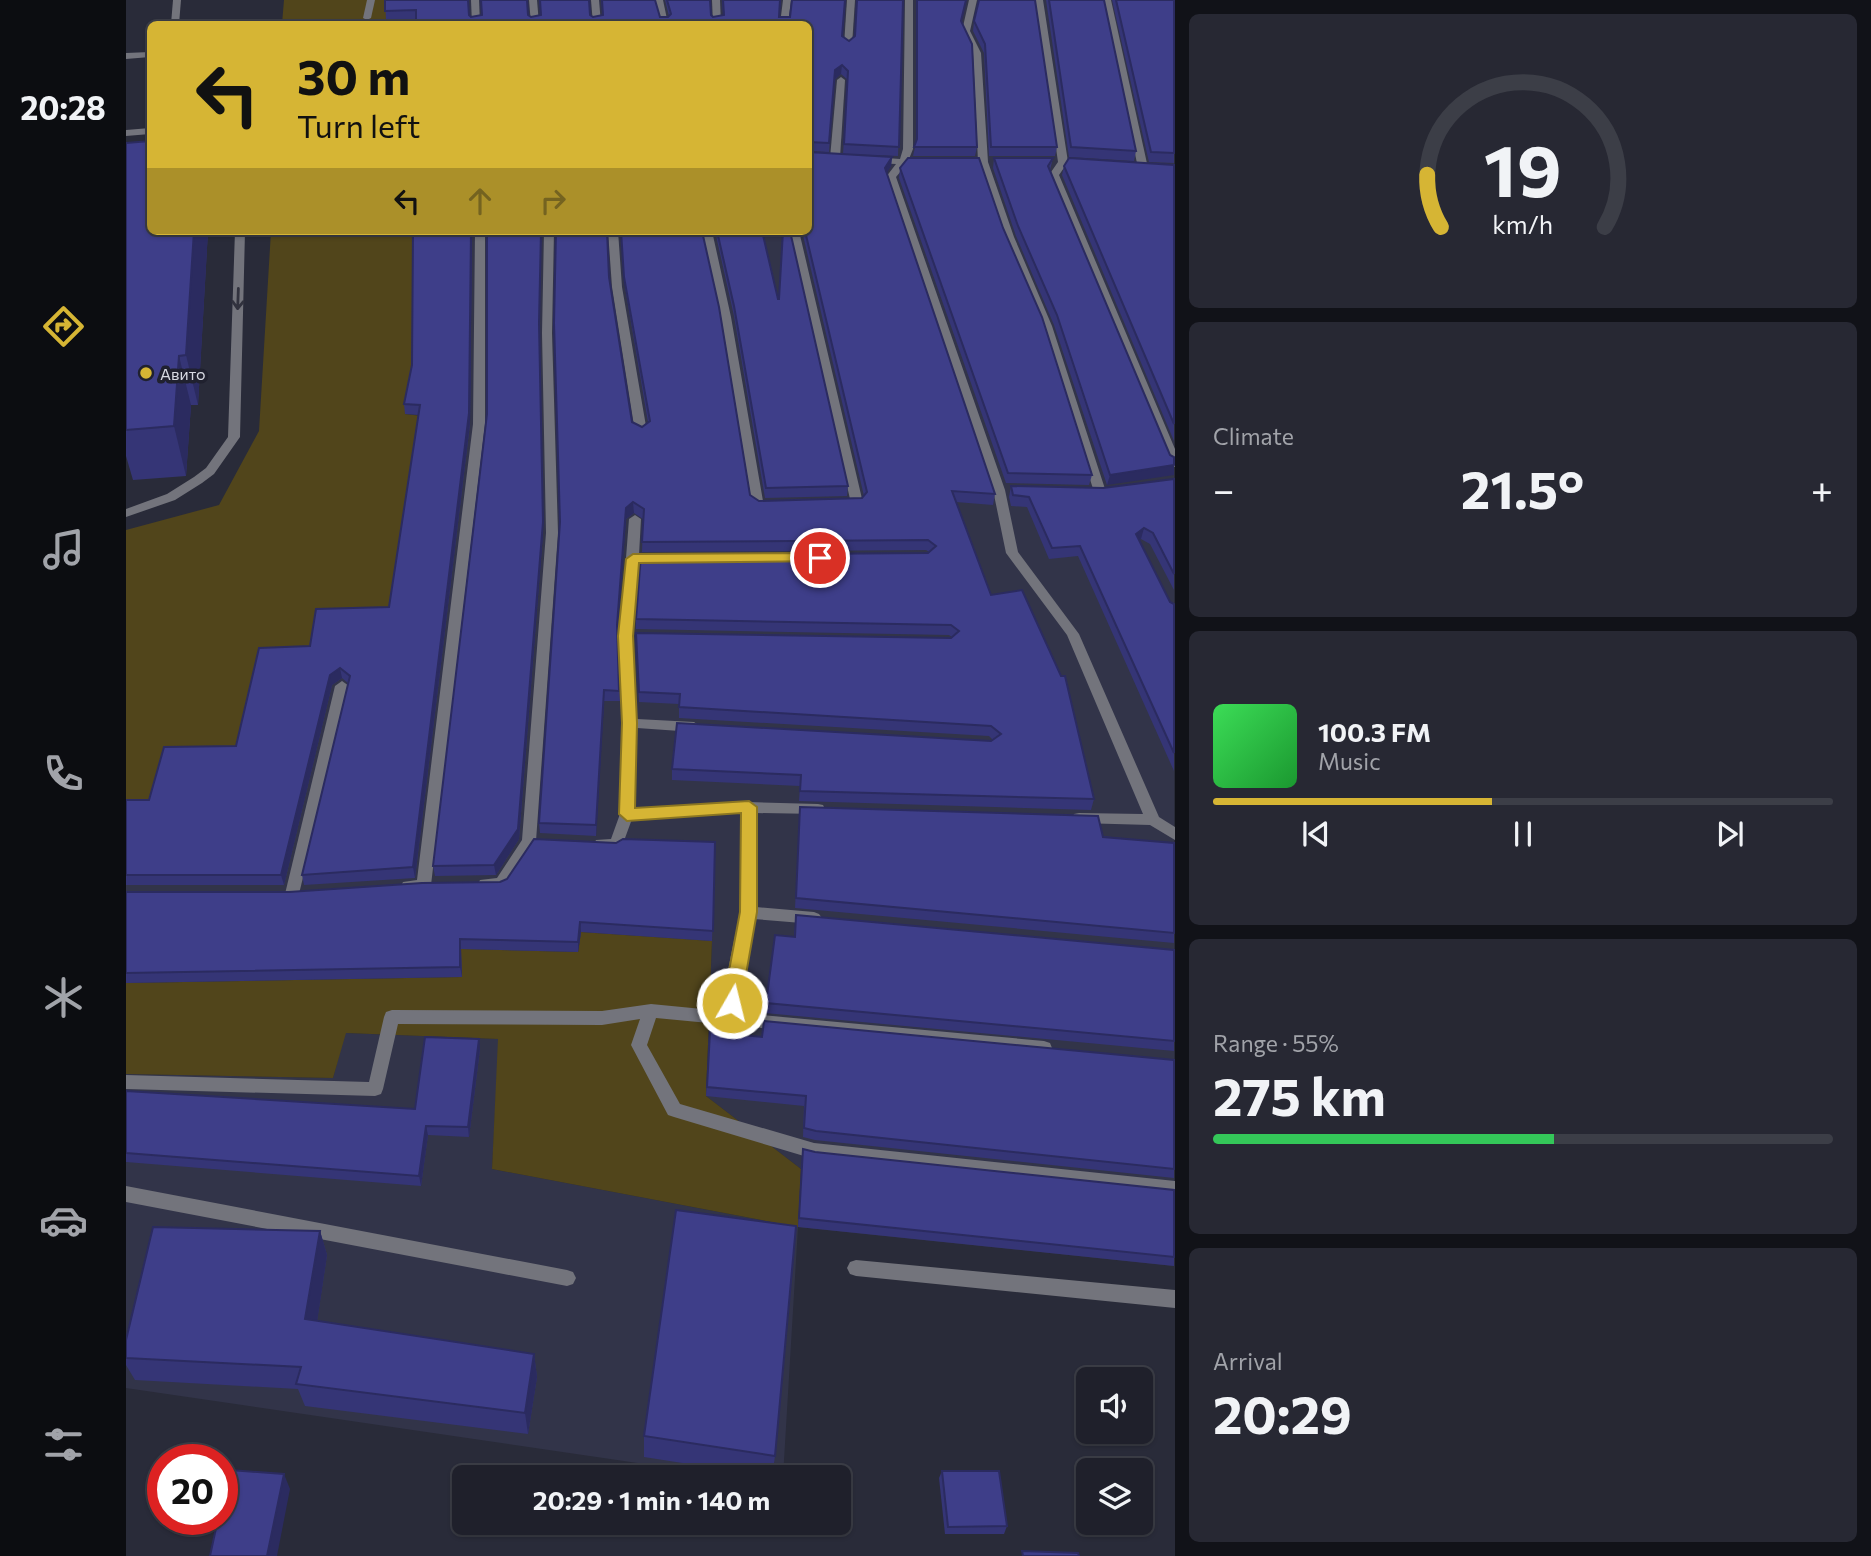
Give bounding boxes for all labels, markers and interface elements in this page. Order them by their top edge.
text: 30 m [297,45,410,105]
icon: left [182,49,273,140]
text: 20:28 [20,87,106,127]
text: Turn left [297,105,421,145]
text: 19 [1484,124,1562,213]
icon: left [388,182,426,220]
icon: ahead [461,182,499,220]
icon: right [534,182,572,220]
text: km/h [1493,209,1553,239]
one-way arrow [232,287,245,310]
icon: directions [39,302,88,351]
place label: Авито [160,364,206,383]
marker: Авито [138,365,154,381]
text: Climate [1213,422,1294,450]
text: 21.5° [1461,456,1584,520]
text: − [1213,465,1235,512]
text: + [1811,465,1833,512]
icon: music [39,525,88,574]
pin [790,528,850,588]
icon: arrive [801,539,839,577]
text: 100.3 FM [1318,716,1431,747]
text: Music [1318,747,1381,775]
icon: phone [39,749,88,798]
icon: previous [1297,815,1335,853]
icon: pause [1504,815,1542,853]
icon: next [1711,815,1749,853]
position arrow [695,966,769,1040]
icon: climate [39,973,88,1022]
text: Range · 55% [1213,1029,1339,1057]
text: 275 km [1213,1063,1386,1127]
icon: car [39,1196,88,1245]
text: Arrival [1213,1347,1283,1375]
map controls [1076,1367,1153,1535]
button: sound [1076,1367,1153,1444]
text: 20:29 [1213,1381,1352,1445]
icon: filters [39,1420,88,1469]
speed limit sign: 20 [147,1444,238,1535]
button: layers [1076,1458,1153,1535]
text: 20:29 · 1 min · 140 m [533,1484,770,1515]

